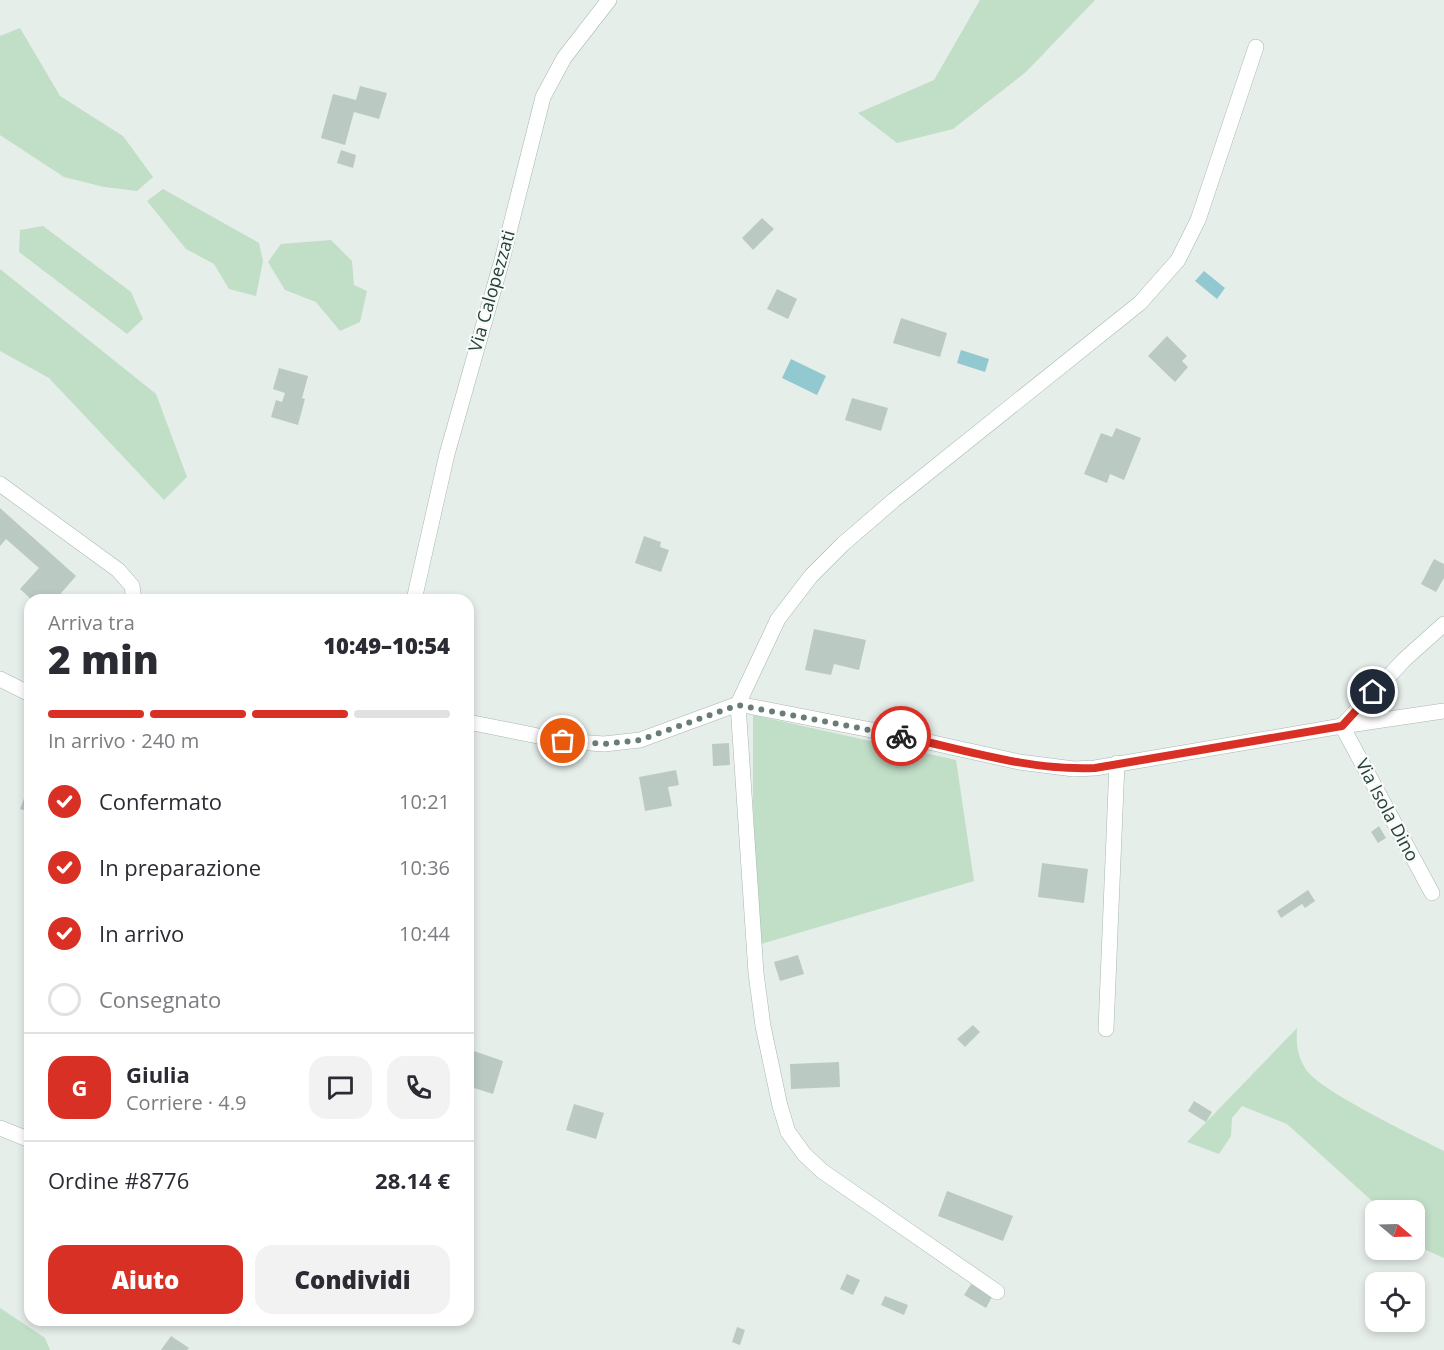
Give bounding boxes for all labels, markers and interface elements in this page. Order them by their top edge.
street label: Via Calopezzati [462,227,520,354]
text: Arriva tra [48,609,135,636]
text: 10:49–10:54 [323,630,450,660]
text: 2 min [48,632,159,685]
pin [1347,666,1398,717]
icon: home [1356,675,1389,708]
courier [871,706,931,766]
pin [537,715,588,766]
icon: bike [885,720,918,753]
icon: bag [546,724,579,757]
text: In arrivo · 240 m [48,727,199,754]
street label: Via Isola Dino [1351,754,1425,865]
icon: check [48,785,81,818]
text: Confermato [99,786,222,816]
text: 10:21 [399,788,450,815]
icon: check [48,851,81,884]
text: In preparazione [99,852,261,882]
text: 10:36 [399,854,450,881]
icon: check [48,917,81,950]
text: In arrivo [99,918,184,948]
text: 10:44 [399,920,450,947]
text: Consegnato [99,984,221,1014]
button: chat [309,1056,372,1119]
button: phone [387,1056,450,1119]
text: Giulia [126,1059,190,1089]
text: G [72,1072,87,1102]
text: Corriere · 4.9 [126,1089,246,1116]
text: Ordine #8776 [48,1165,189,1195]
text: 28.14 € [375,1165,450,1195]
north arrow [1365,1200,1425,1260]
map controls [1365,1200,1425,1332]
button: Aiuto [48,1245,243,1314]
button: Condividi [255,1245,450,1314]
button: locate [1365,1272,1425,1332]

